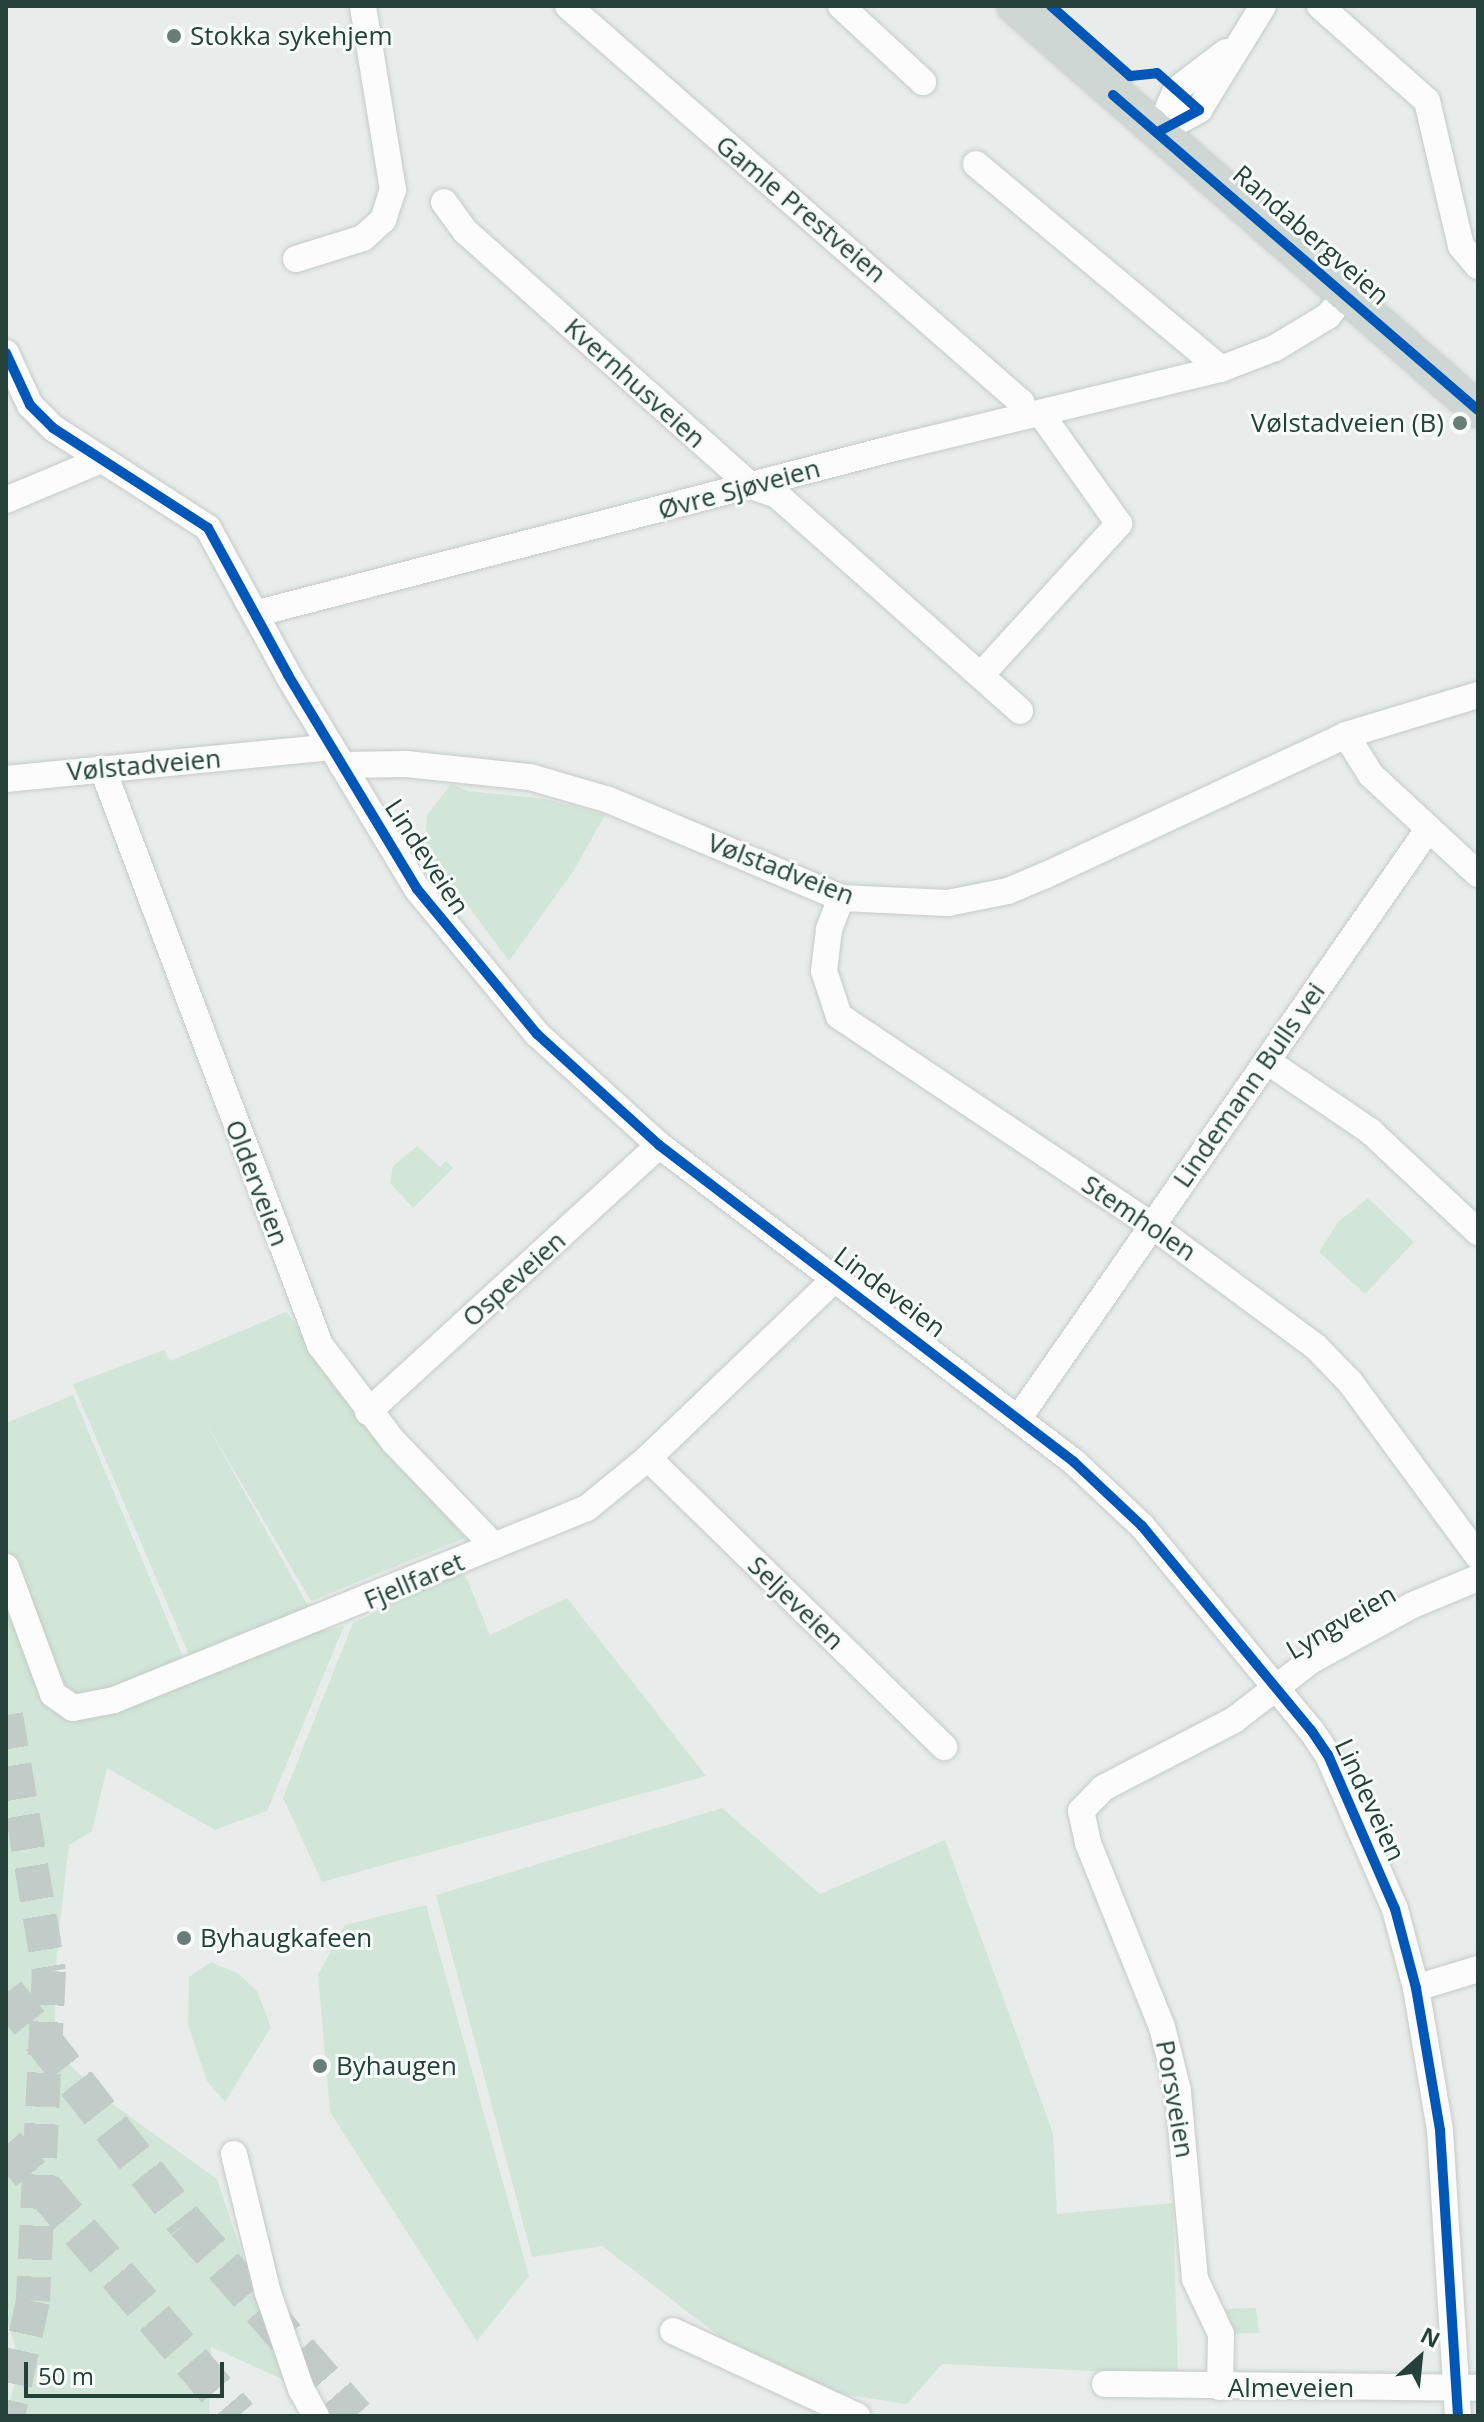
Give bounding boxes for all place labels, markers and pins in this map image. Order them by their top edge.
place label: Stokka sykehjem [190,20,393,52]
marker: Stokka sykehjem [165,27,183,45]
place label: Vølstadveien (B) [1251,407,1444,439]
marker: Vølstadveien (B) [1451,414,1469,432]
place label: Byhaugkafeen [200,1922,372,1954]
marker: Byhaugkafeen [175,1929,193,1947]
place label: Byhaugen [336,2050,457,2082]
marker: Byhaugen [311,2057,329,2075]

